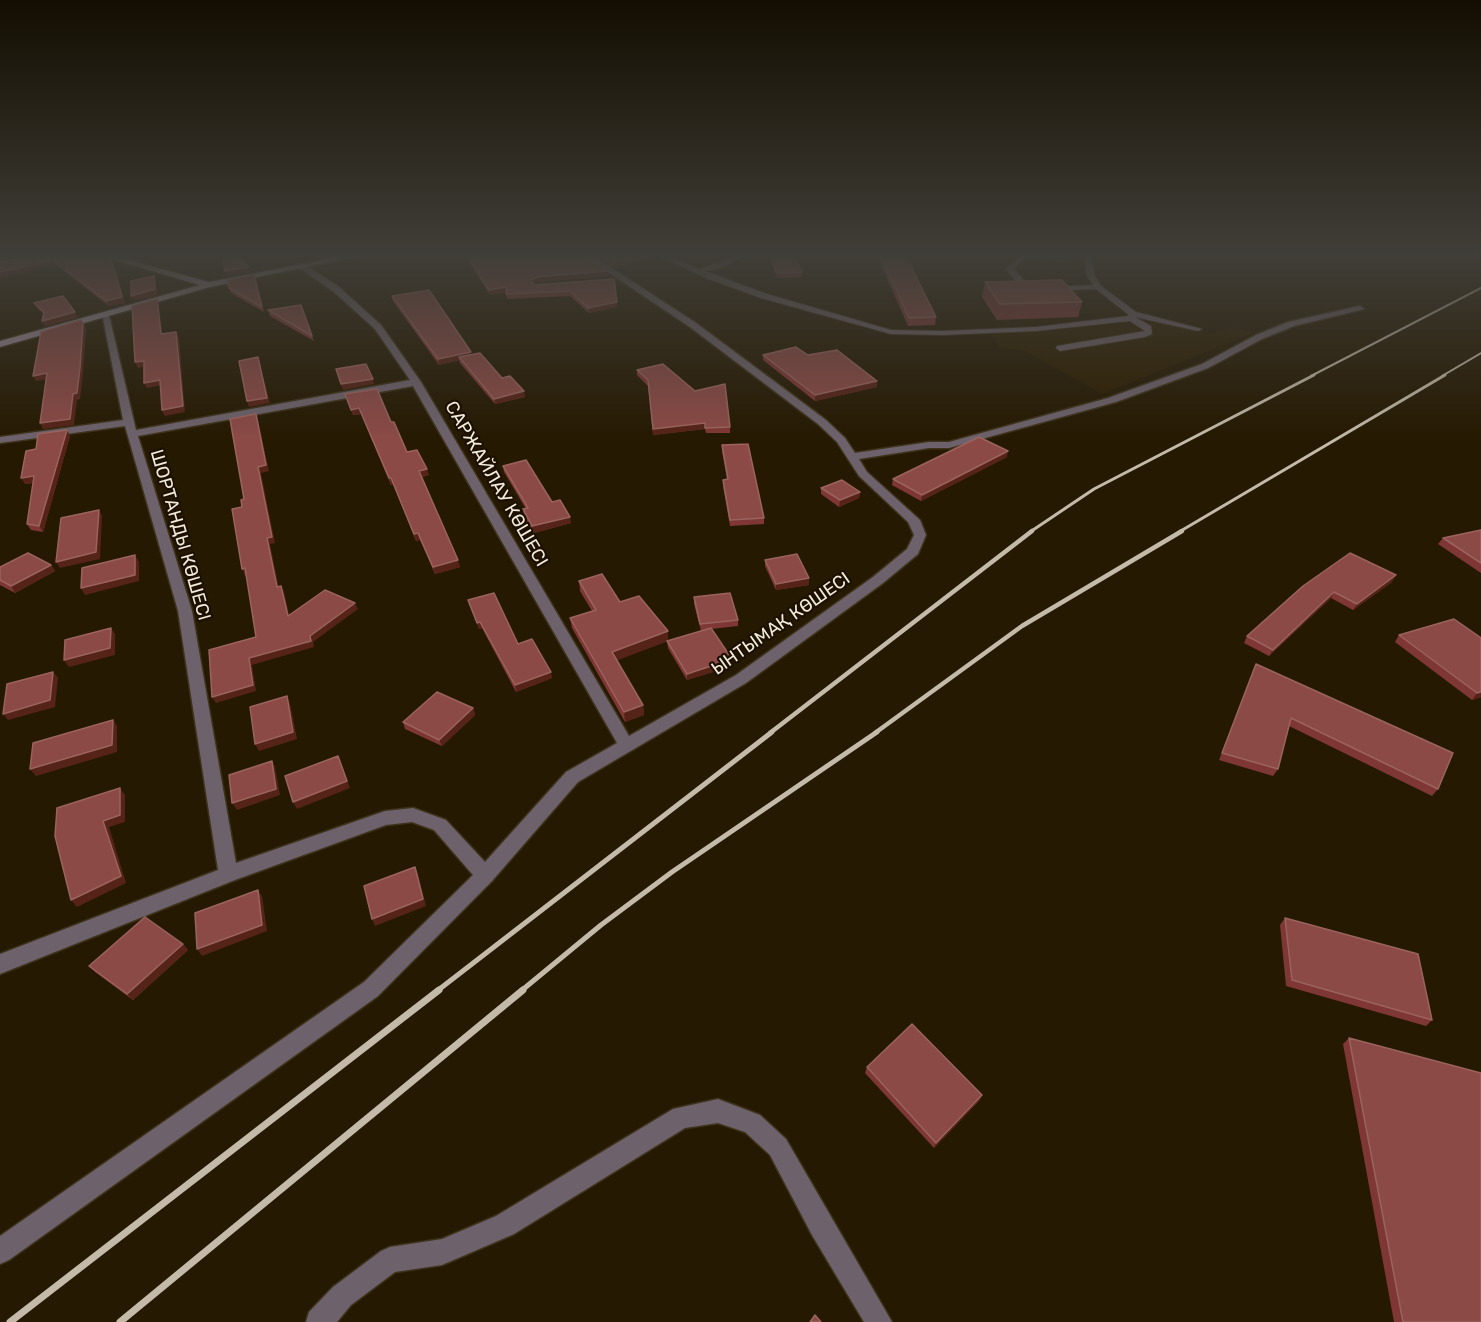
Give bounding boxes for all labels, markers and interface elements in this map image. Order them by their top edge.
street label: САРЖАЙЛАУ КӨШЕСІ [440,398,552,570]
street label: ШОРТАНДЫ КӨШЕСІ [145,447,215,623]
street label: ЫНТЫМАҚ КӨШЕСІ [707,568,855,680]

